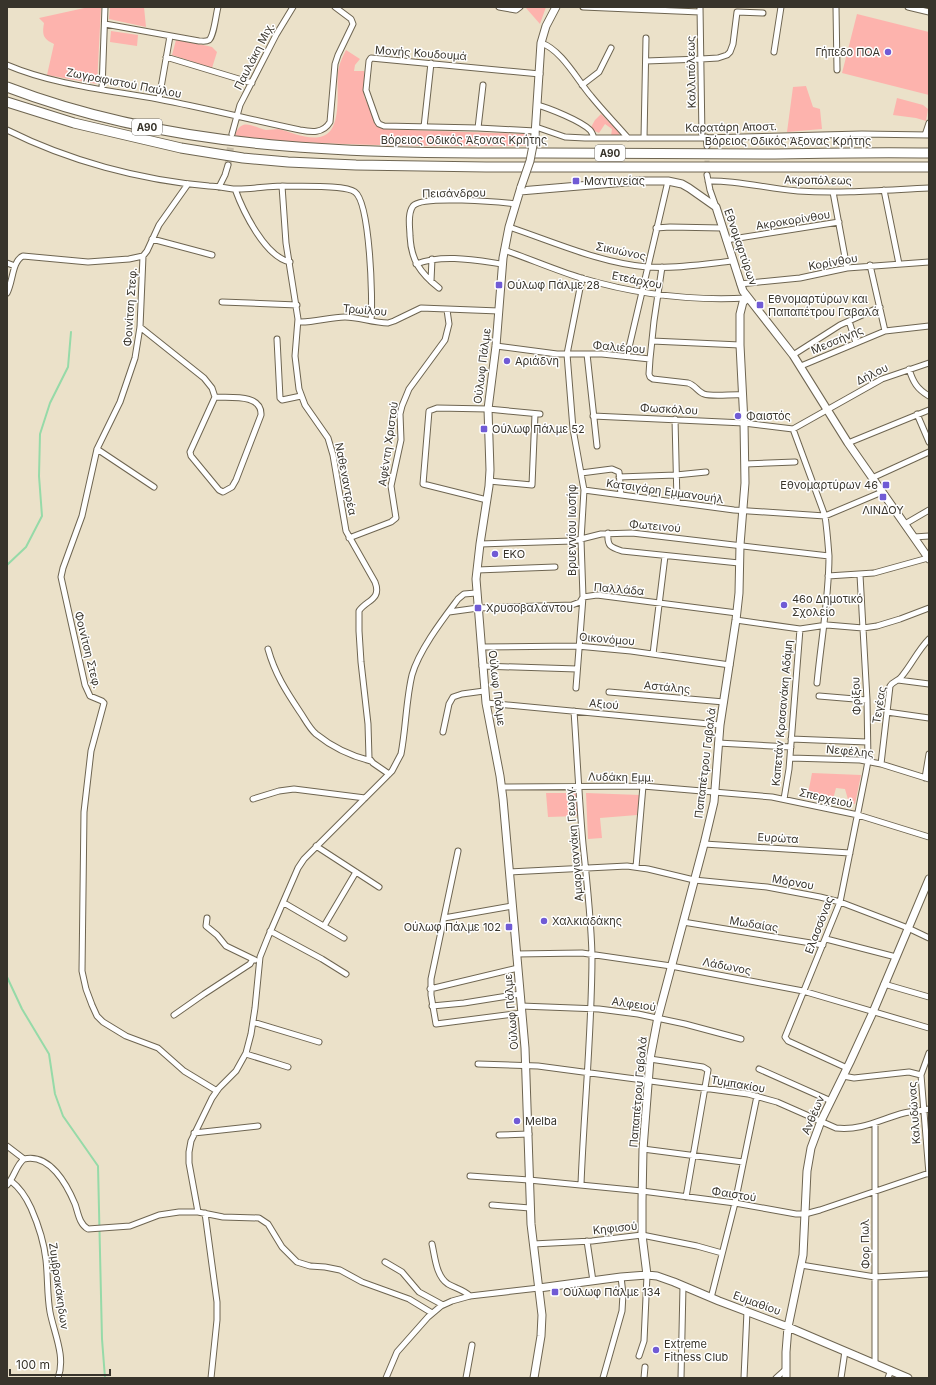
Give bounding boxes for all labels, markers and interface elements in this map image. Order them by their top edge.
street label: Παυλάκη Μιχ. [231,20,277,92]
street label: Καλλιπόλεως [683,36,699,108]
street label: Μονής Κουδουμά [375,43,467,63]
place label: Γήπεδο ΠΟΑ [815,45,880,59]
marker: Γήπεδο ΠΟΑ [883,47,893,57]
street label: Ζωγραφιστού Παύλου [65,65,183,101]
road number: Α90 [132,119,162,135]
street label: Καρατάρη Αποστ. [685,119,777,135]
street label: Βόρειος Οδικός Άξονας Κρήτης [381,133,547,147]
street label: Βόρειος Οδικός Άξονας Κρήτης [705,134,871,148]
road number: Α90 [595,145,625,161]
street label: Ακροπόλεως [784,172,852,188]
place label: Μαντινείας [584,174,645,188]
marker: Μαντινείας [571,176,581,186]
street label: Πεισάνδρου [422,185,486,201]
street label: Εθνομαρτύρων [721,207,761,288]
street label: Ακροκορίνθου [755,207,831,233]
street label: Σικυώνος [595,239,647,263]
street label: Κορίνθου [807,251,859,273]
street label: Φοινίτση Στεφ. [120,267,140,347]
street label: Ετεάρχου [611,268,663,292]
place label: Ούλωφ Πάλμε 28 [507,278,600,292]
marker: Ούλωφ Πάλμε 28 [494,280,504,290]
place label: Εθνομαρτύρων και Παπαπέτρου Γαβαλά [768,292,879,319]
marker: Εθνομαρτύρων και Παπαπέτρου Γαβαλά [755,300,765,310]
street label: Τρωίλου [342,301,388,319]
street label: Μεσσήνης [809,323,865,357]
street label: Ούλωφ Πάλμε [470,327,494,405]
street label: Φαλιέρου [592,338,646,356]
place label: Αριάδνη [515,354,559,368]
marker: Αριάδνη [502,356,512,366]
street label: Δήλου [854,360,890,388]
street label: Φωσκόλου [640,400,698,418]
street label: Αφέντη Χριστού [375,401,401,487]
place label: Φαιστός [746,409,791,423]
marker: Φαιστός [733,411,743,421]
place label: Ούλωφ Πάλμε 52 [492,422,585,436]
marker: Ούλωφ Πάλμε 52 [479,424,489,434]
street label: Ναθεναντρέα [332,441,360,517]
street label: Κατσιγάρη Εμμανουήλ [605,476,725,506]
place label: Εθνομαρτύρων 46 [780,478,878,492]
marker: Εθνομαρτύρων 46 [881,480,891,490]
street label: Βρυεννίου Ιωσήφ [565,484,579,576]
marker: ΛΙΝΔΟΥ [878,492,888,502]
place label: ΛΙΝΔΟΥ [862,503,904,517]
street label: Φωτεινού [629,517,681,535]
place label: EKO [503,547,525,561]
marker: EKO [490,549,500,559]
street label: Παλλάδα [593,580,645,598]
place label: 46ο Δημοτικό Σχολείο [792,592,864,619]
marker: 46ο Δημοτικό Σχολείο [779,600,789,610]
place label: Χρυσοβαλάντου [486,601,573,615]
marker: Χρυσοβαλάντου [473,603,483,613]
street label: Φοινίτση Στεφ. [72,610,104,690]
street label: Οικονόμου [579,630,635,648]
street label: Καπετάν Κρασανάκη Αδάμη [769,639,795,787]
street label: Ούλωφ Πάλμε [485,649,509,727]
street label: Φρίξου [848,677,864,715]
street label: Αστάλης [643,678,691,696]
street label: Τεγέας [869,685,889,725]
street label: Αξιού [589,696,619,712]
street label: Παπαπέτρου Γαβαλά [691,707,719,819]
street label: Νεφέλης [826,742,874,760]
street label: Λυδάκη Εμμ. [588,769,654,785]
street label: Σπερχειού [798,785,854,811]
street label: Αμαργιαννάκη Γεωργ. [562,786,586,902]
street label: Ευρώτα [757,830,799,846]
street label: Μόρνου [771,871,815,893]
street label: Ελασσόνας [802,894,836,956]
street label: Μωδαίας [729,913,779,935]
place label: Χαλκιαδάκης [552,914,622,928]
marker: Χαλκιαδάκης [539,916,549,926]
place label: Ούλωφ Πάλμε 102 [404,920,501,934]
marker: Ούλωφ Πάλμε 102 [504,922,514,932]
street label: Λάδωνος [701,954,753,978]
street label: Ούλωφ Πάλμε [501,973,521,1051]
street label: Αλφειού [611,994,657,1014]
street label: Παπαπέτρου Γαβαλά [626,1036,650,1148]
street label: Τυμπακίου [710,1072,766,1096]
street label: Καλυδώνας [905,1081,923,1145]
street label: Ανθέων [798,1093,828,1137]
place label: Melba [525,1114,557,1128]
marker: Melba [512,1116,522,1126]
street label: Φαιστού [711,1184,757,1204]
street label: Κηφισού [592,1219,638,1237]
street label: Φορ Πωλ [858,1219,872,1269]
street label: Ζυμβρακάκηδων [46,1242,72,1331]
place label: Ούλωφ Πάλμε 134 [563,1285,661,1299]
marker: Ούλωφ Πάλμε 134 [550,1287,560,1297]
street label: Ευμαθίου [731,1288,783,1318]
place label: Extreme Fitness Club [664,1337,729,1364]
marker: Extreme Fitness Club [651,1345,661,1355]
scale bar [10,1351,110,1377]
text: 100 m [16,1357,50,1372]

